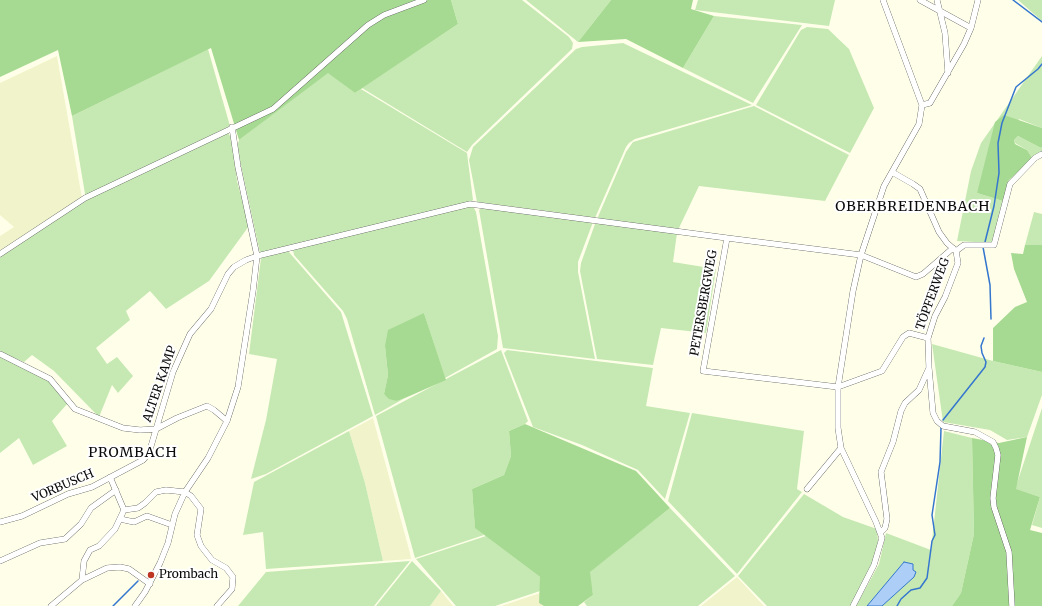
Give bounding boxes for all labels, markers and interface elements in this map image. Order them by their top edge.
district label: OBERBREIDENBACH [835,199,991,215]
street label: PETERSBERGWEG [688,249,720,357]
street label: TÖPFERWEG [913,256,953,332]
street label: ALTER KAMP [140,344,180,424]
district label: PROMBACH [88,445,178,461]
street label: VORBUSCH [30,466,96,506]
place label: Prombach [159,568,218,582]
marker: Prombach [146,570,156,580]

